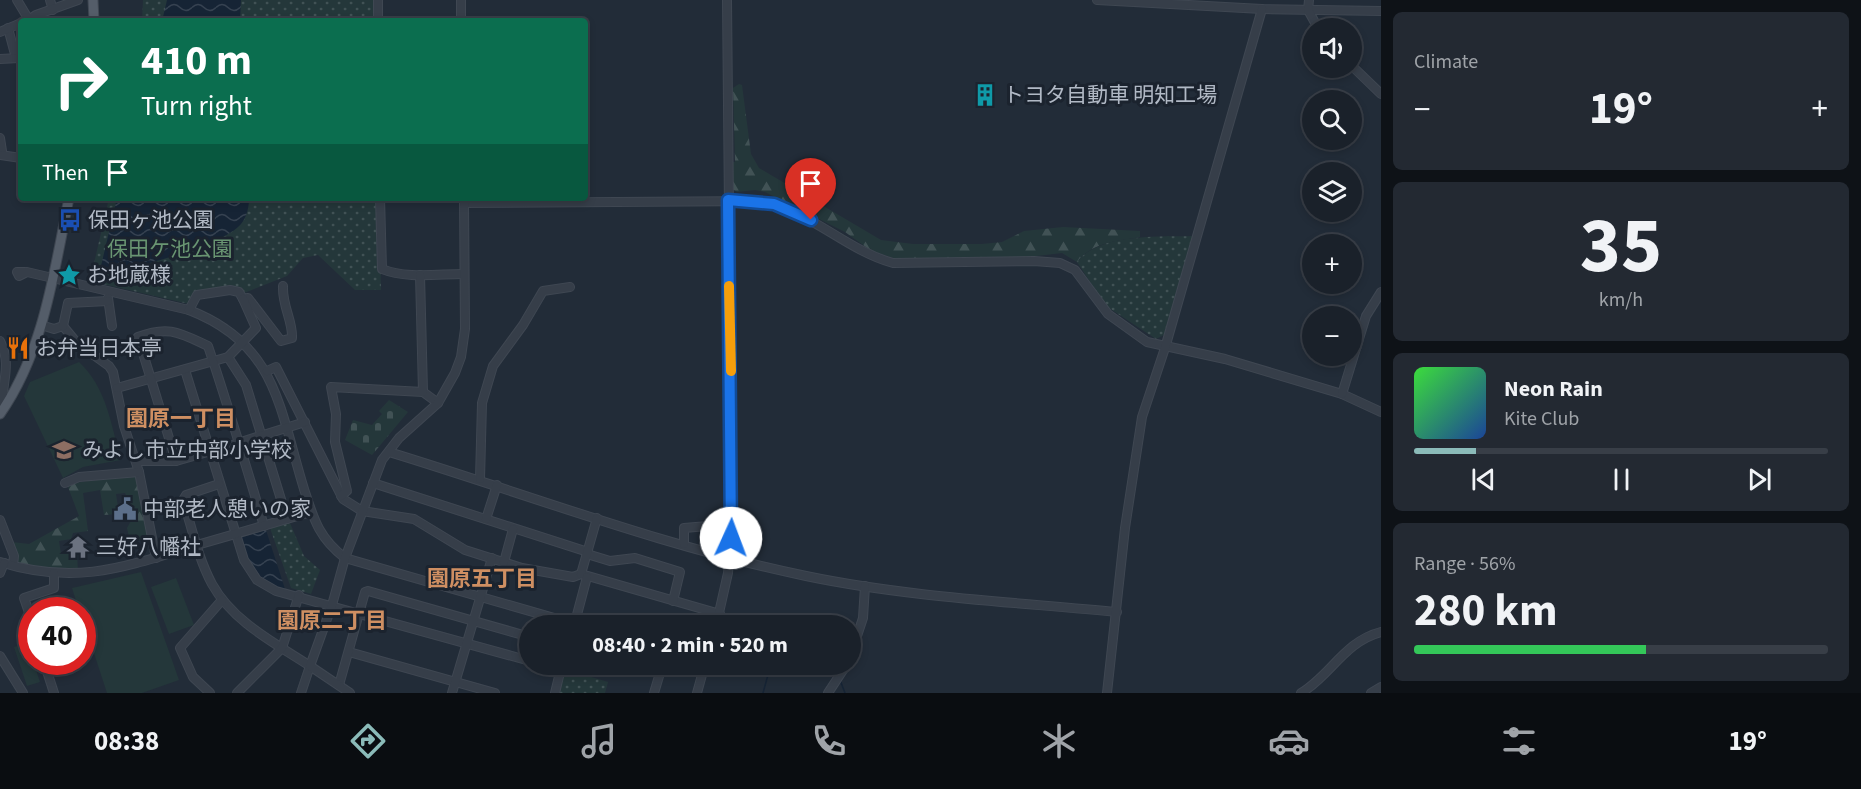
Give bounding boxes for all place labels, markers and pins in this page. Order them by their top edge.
place label: トヨタ自動車 明知工場 [1003,80,1217,110]
building icon: トヨタ自動車 明知工場 [972,82,998,108]
pin [785,158,836,220]
place label: 保田ヶ池公園 [88,205,214,235]
bus stop icon: 保田ヶ池公園 [57,207,83,233]
place label: お地蔵様 [87,260,171,290]
place icon: お地蔵様 [56,262,82,288]
place label: お弁当日本亭 [36,333,162,363]
restaurant icon: お弁当日本亭 [5,335,31,361]
place label: みよし市立中部小学校 [82,435,292,465]
school or university icon: みよし市立中部小学校 [51,437,77,463]
place label: 中部老人憩いの家 [143,494,311,524]
public building icon: 中部老人憩いの家 [112,496,138,522]
place label: 三好八幡社 [96,532,201,562]
temple icon: 三好八幡社 [65,534,91,560]

